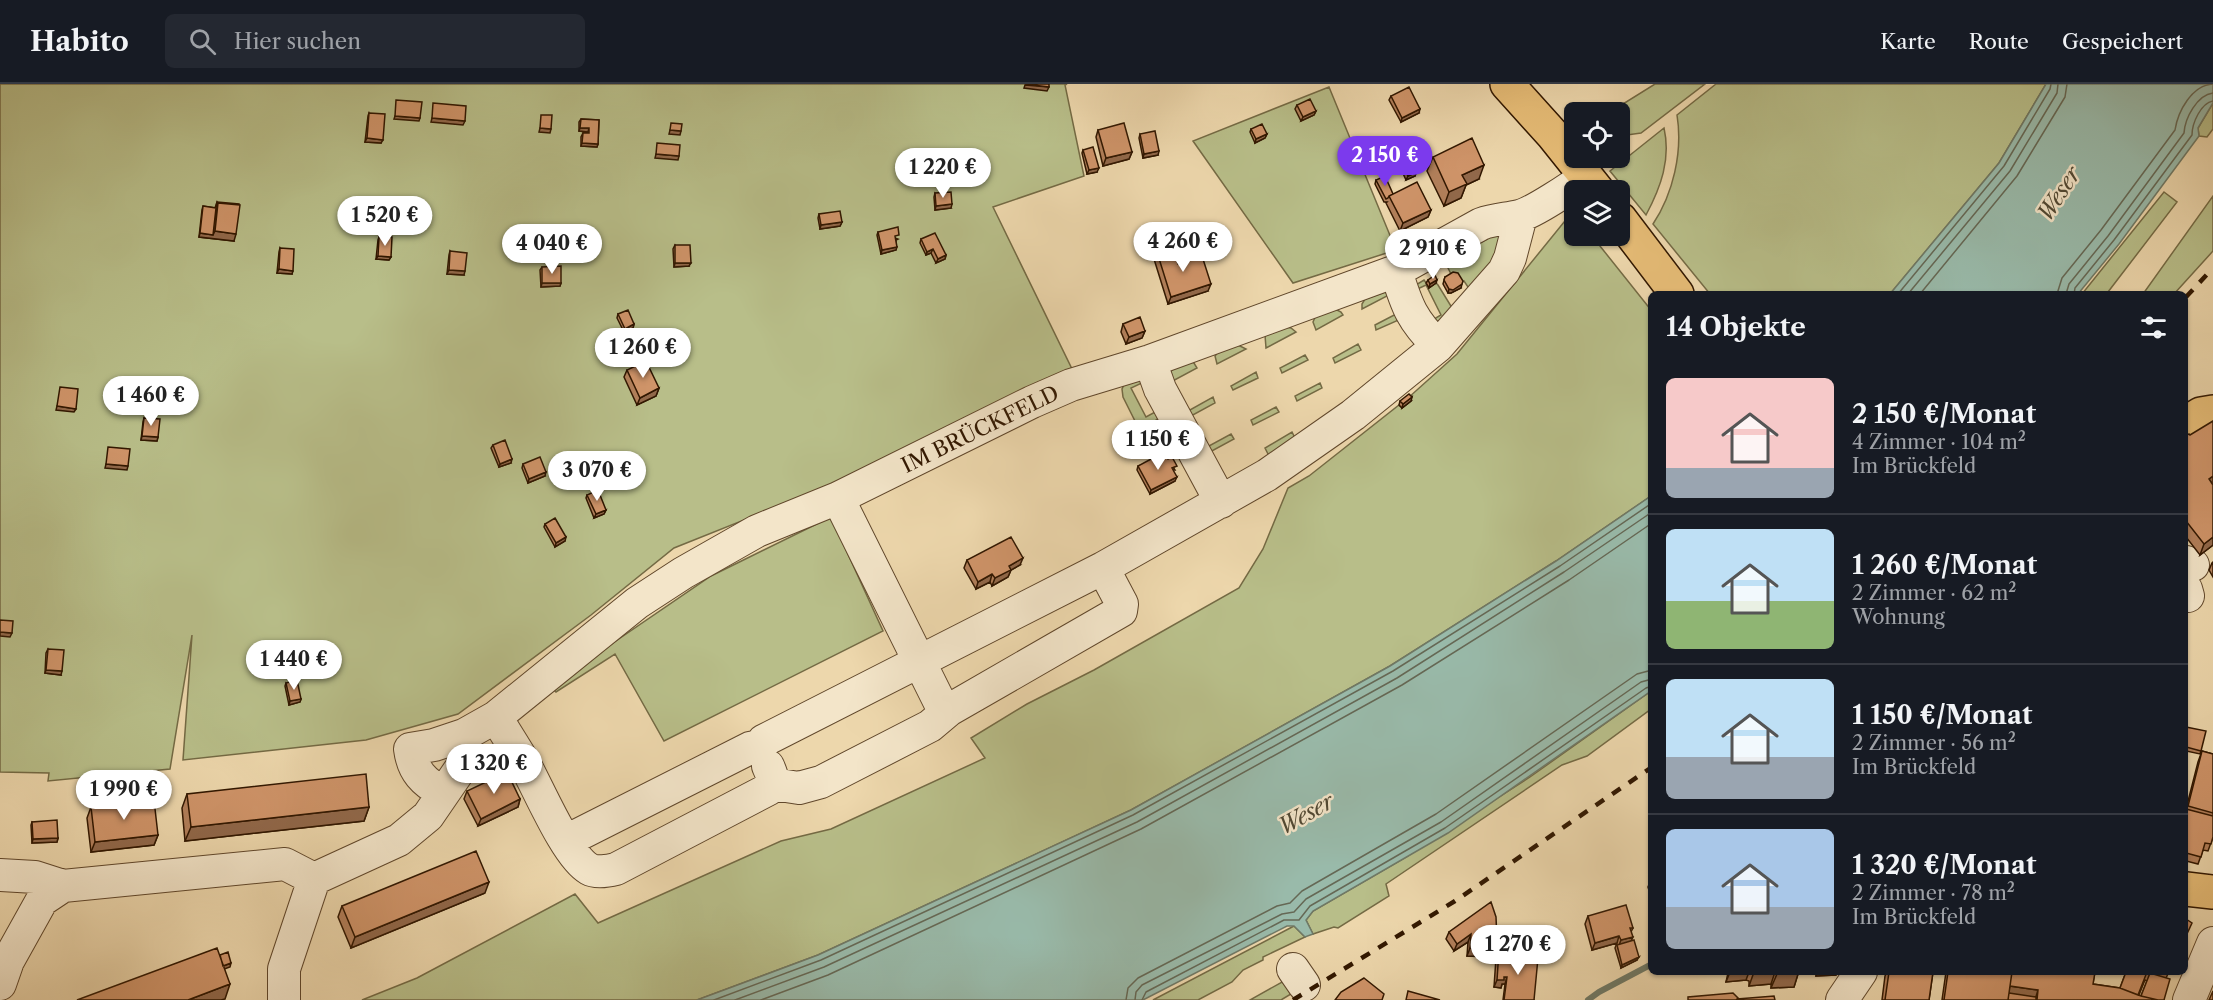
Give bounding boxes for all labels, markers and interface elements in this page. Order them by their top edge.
search box [165,14,585,68]
text: Habito [30,24,129,58]
icon: search [186,25,219,58]
text: Hier suchen [234,28,361,55]
text: Karte [1880,29,1936,54]
text: Route [1969,29,2029,54]
text: Gespeichert [2062,29,2183,54]
map controls [1564,102,1630,246]
button: locate [1564,102,1630,168]
pin: 2 150 € [1330,136,1440,187]
text: 2 150 € [1351,143,1419,167]
pin: 1 220 € [888,148,998,199]
text: 1 220 € [909,155,977,179]
water label: Weser [2031,160,2087,226]
button: layers [1564,180,1630,246]
pin: 1 520 € [330,196,440,247]
text: 1 520 € [351,203,419,227]
pin: 4 260 € [1128,222,1238,273]
pin: 4 040 € [497,224,607,275]
text: 4 260 € [1147,229,1219,253]
pin: 2 910 € [1378,229,1488,280]
text: 4 040 € [516,231,588,255]
text: 2 910 € [1399,236,1467,260]
text: 14 Objekte [1666,311,1806,343]
icon: filters [2137,311,2170,344]
pin: 1 260 € [588,328,698,379]
text: 1 260 € [609,335,677,359]
pin: 1 460 € [96,376,206,427]
street label: IM BRÜCKFELD [897,380,1063,478]
text: 1 460 € [117,383,185,407]
text: 2 150 €/Monat [1852,398,2036,430]
icon: home [1714,402,1786,474]
pin: 1 150 € [1103,420,1213,471]
text: 1 150 € [1126,427,1190,451]
text: 4 Zimmer · 104 m² [1852,430,2026,454]
pin: 3 070 € [542,451,652,502]
text: Im Brückfeld [1852,454,1976,478]
text: 3 070 € [562,458,632,482]
text: 1 260 €/Monat [1852,549,2037,581]
icon: home [1714,553,1786,625]
text: 2 Zimmer · 62 m² [1852,581,2017,605]
text: Wohnung [1852,605,1945,629]
pin: 1 440 € [239,640,349,691]
text: 1 440 € [260,647,328,671]
text: 1 150 €/Monat [1852,699,2032,731]
icon: home [1714,703,1786,775]
text: 2 Zimmer · 56 m² [1852,731,2016,755]
pin: 1 320 € [439,744,549,795]
text: 1 320 € [460,751,528,775]
text: Im Brückfeld [1852,755,1976,779]
pin: 1 990 € [69,770,179,821]
text: 1 990 € [90,777,158,801]
water label: Weser [1273,787,1340,840]
text: 1 320 €/Monat [1852,849,2036,881]
icon: home [1714,853,1786,925]
text: 2 Zimmer · 78 m² [1852,881,2015,905]
text: Im Brückfeld [1852,905,1976,929]
pin: 1 270 € [1463,925,1573,976]
text: 1 270 € [1485,932,1551,956]

